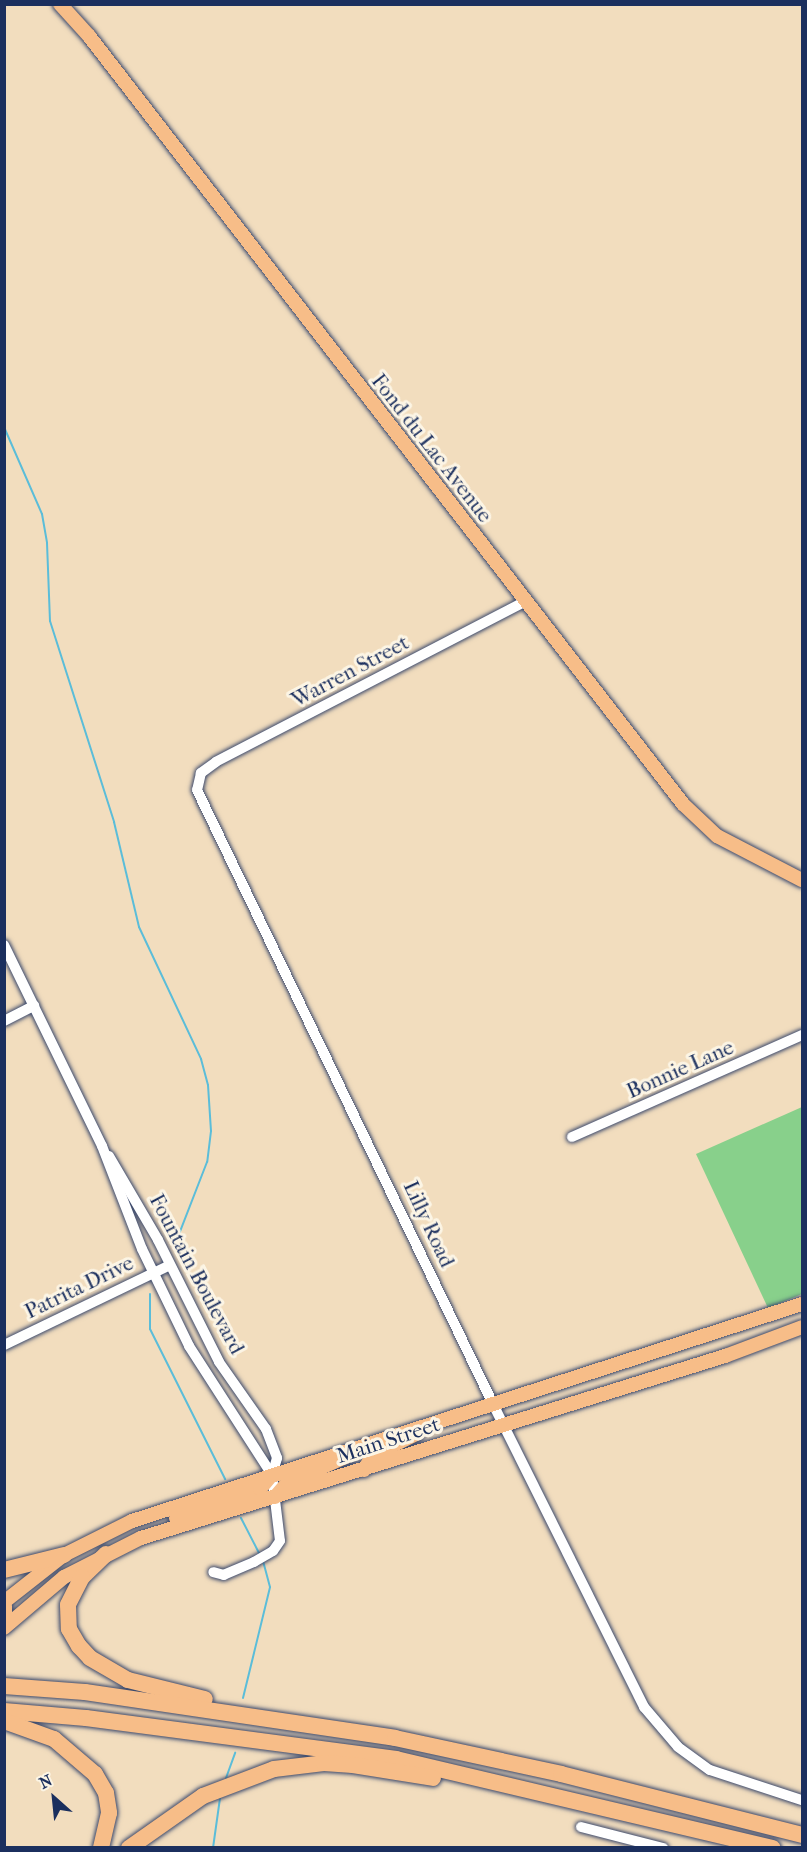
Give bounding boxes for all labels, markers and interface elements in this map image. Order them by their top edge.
street label: Fond du Lac Avenue [366,369,498,527]
street label: Warren Street [287,630,413,712]
street label: Bonnie Lane [623,1034,737,1104]
street label: Lilly Road [398,1177,460,1271]
street label: Fountain Boulevard [144,1190,250,1358]
street label: Patrita Drive [21,1250,137,1324]
street label: Main Street [333,1411,443,1469]
north arrow [24,1768,84,1828]
text: N [36,1770,55,1793]

